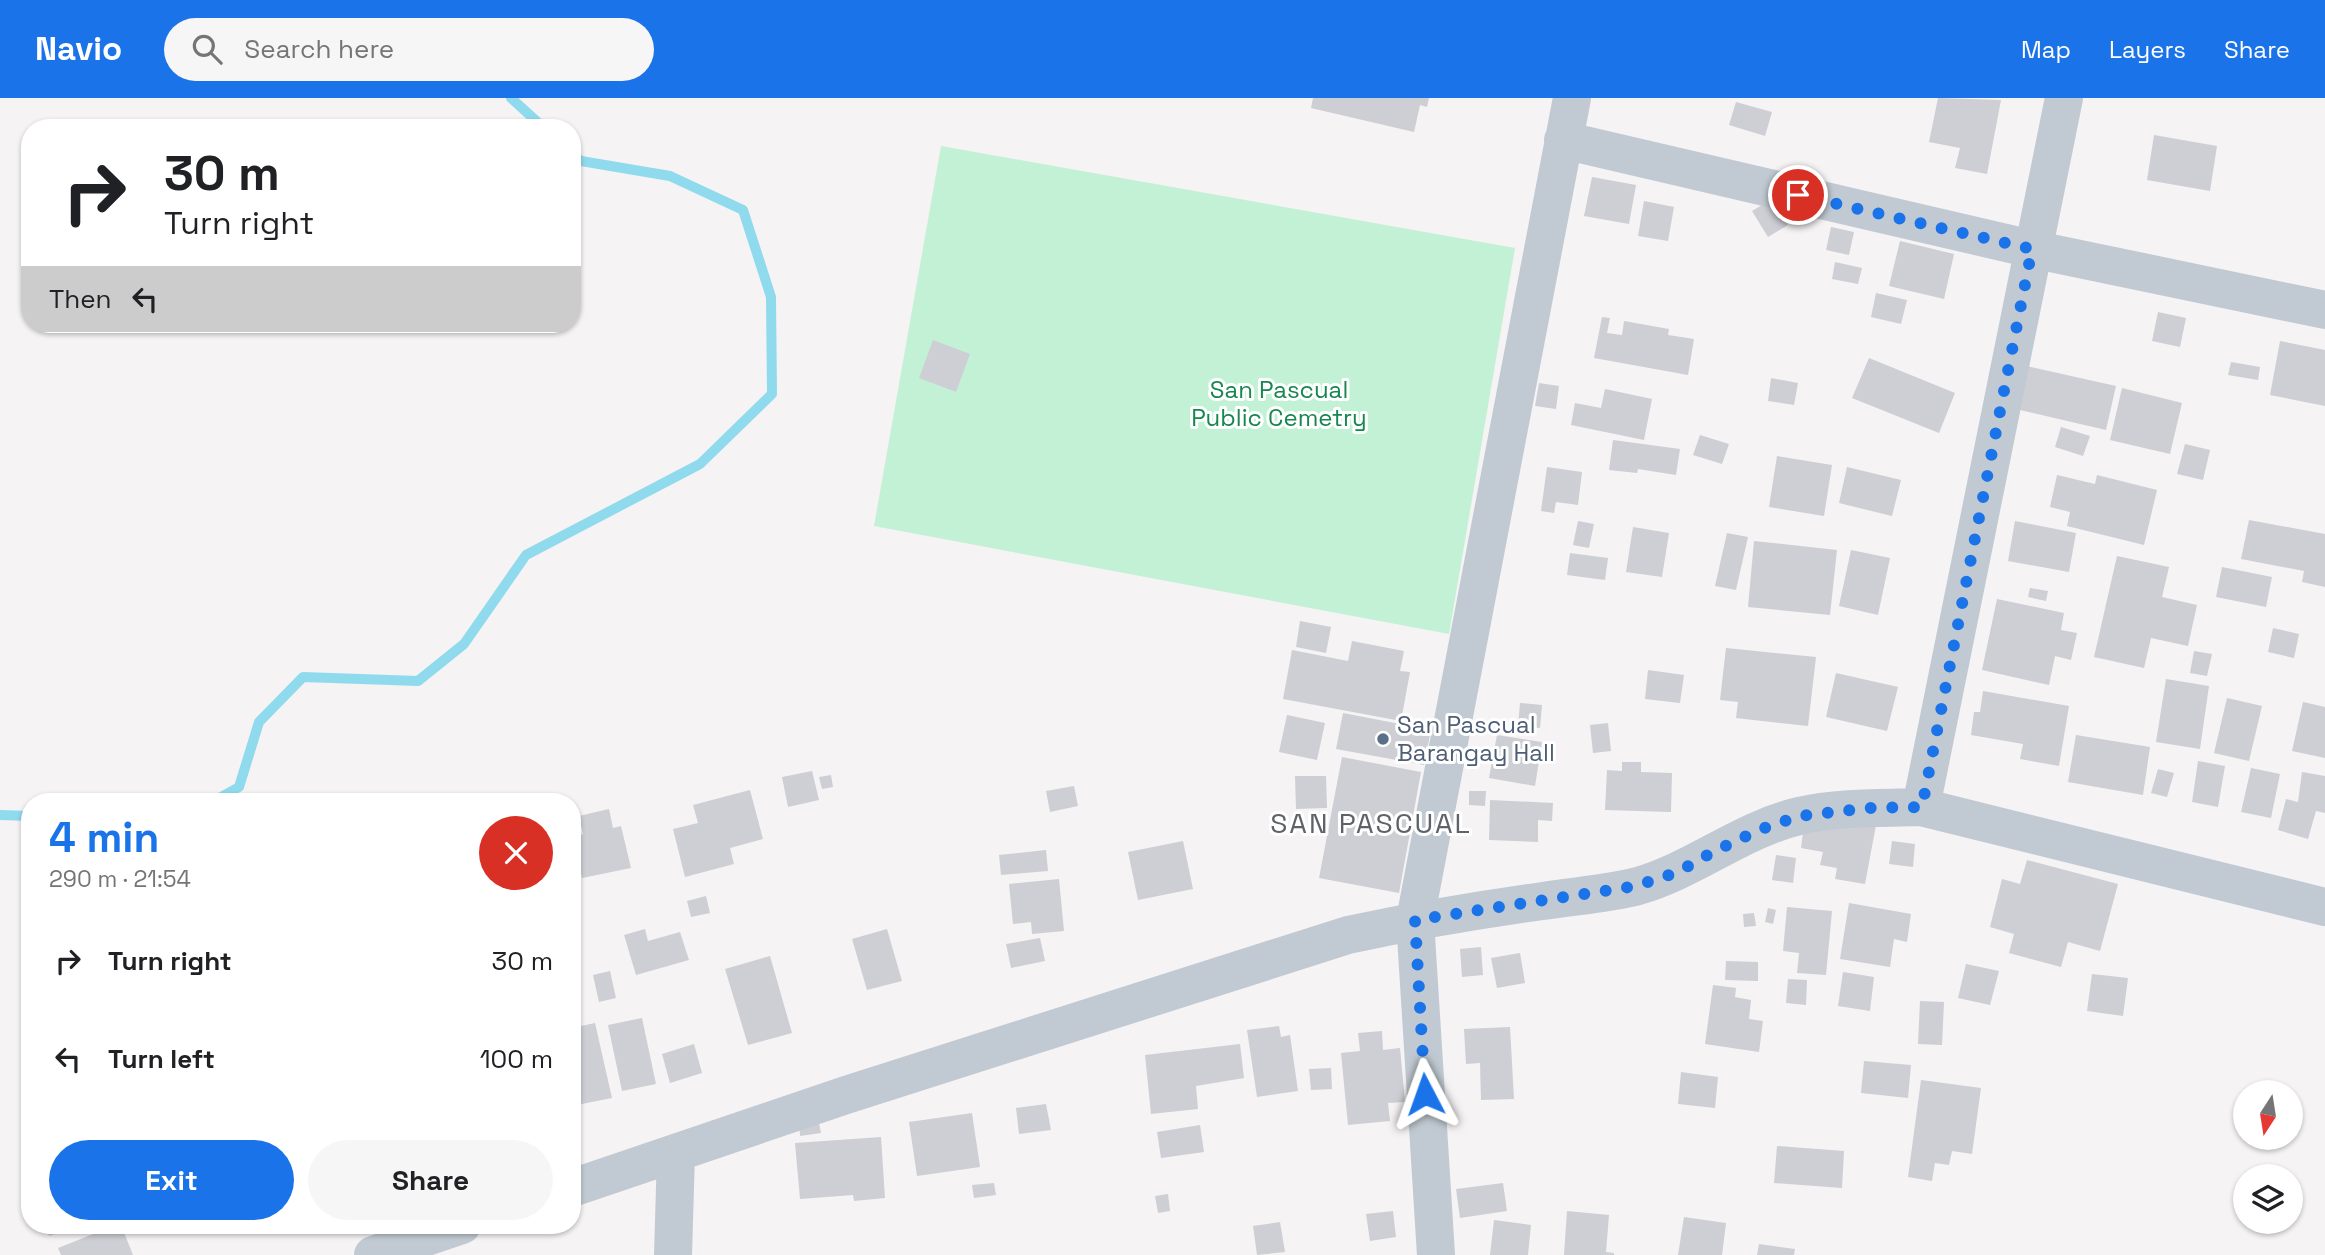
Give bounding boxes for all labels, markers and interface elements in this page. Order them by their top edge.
search box [164,18,654,81]
text: Navio [35,28,122,70]
icon: search [188,30,226,68]
text: Search here [244,32,394,66]
text: Map [2021,34,2071,65]
text: Layers [2109,34,2186,65]
text: Share [2224,34,2290,65]
text: 30 m [164,142,280,204]
icon: right [49,147,140,238]
pin [1768,165,1828,225]
icon: arrive [1779,176,1817,214]
text: Turn right [164,203,314,243]
icon: left [126,280,164,318]
text: Then [49,282,112,316]
park label: San Pascual Public Cemetry [1191,374,1367,433]
place label: San Pascual Barangay Hall [1397,709,1555,768]
marker: San Pascual Barangay Hall [1375,731,1391,747]
district label: SAN PASCUAL [1270,805,1472,841]
text: 4 min [49,811,159,864]
button: close [479,816,553,890]
text: 290 m · 21:54 [49,864,191,894]
icon: right [49,942,87,980]
text: Turn right [108,944,232,978]
text: 30 m [492,944,553,978]
icon: left [49,1040,87,1078]
text: Turn left [108,1042,215,1076]
text: 100 m [480,1042,553,1076]
position arrow [1388,1057,1462,1131]
north arrow [2233,1080,2303,1150]
map controls [2233,1080,2303,1234]
button: Exit [49,1140,294,1220]
button: Share [308,1140,553,1220]
button: layers [2233,1164,2303,1234]

